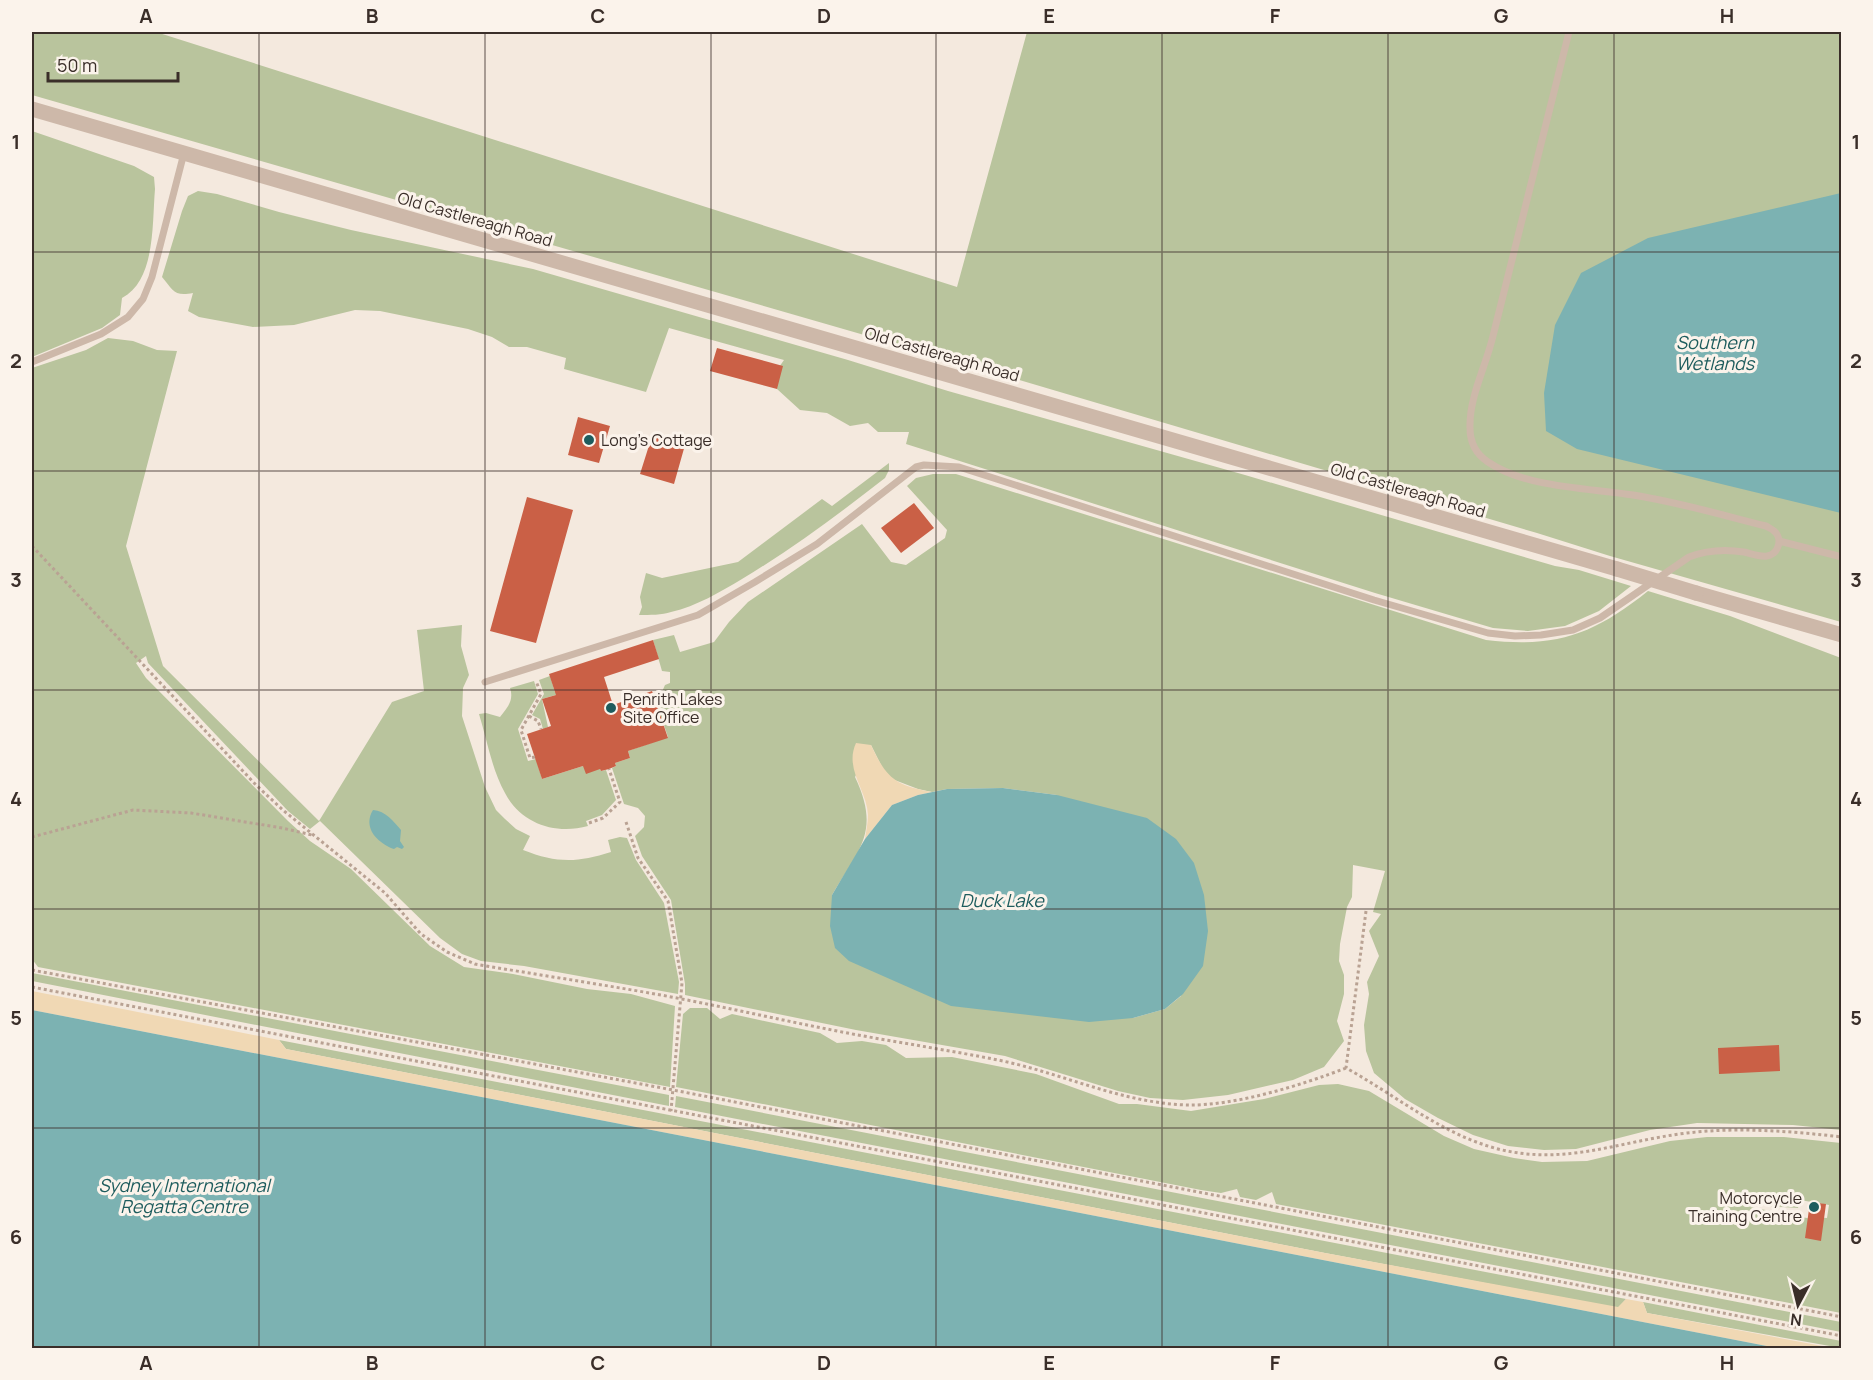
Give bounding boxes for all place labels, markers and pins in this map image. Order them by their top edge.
place label: Long's Cottage [601,429,712,451]
marker: Long's Cottage [582,433,596,447]
place label: Penrith Lakes Site Office [623,688,722,728]
marker: Penrith Lakes Site Office [604,701,618,715]
place label: Motorcycle Training Centre [1688,1187,1802,1227]
marker: Motorcycle Training Centre [1807,1200,1821,1214]

